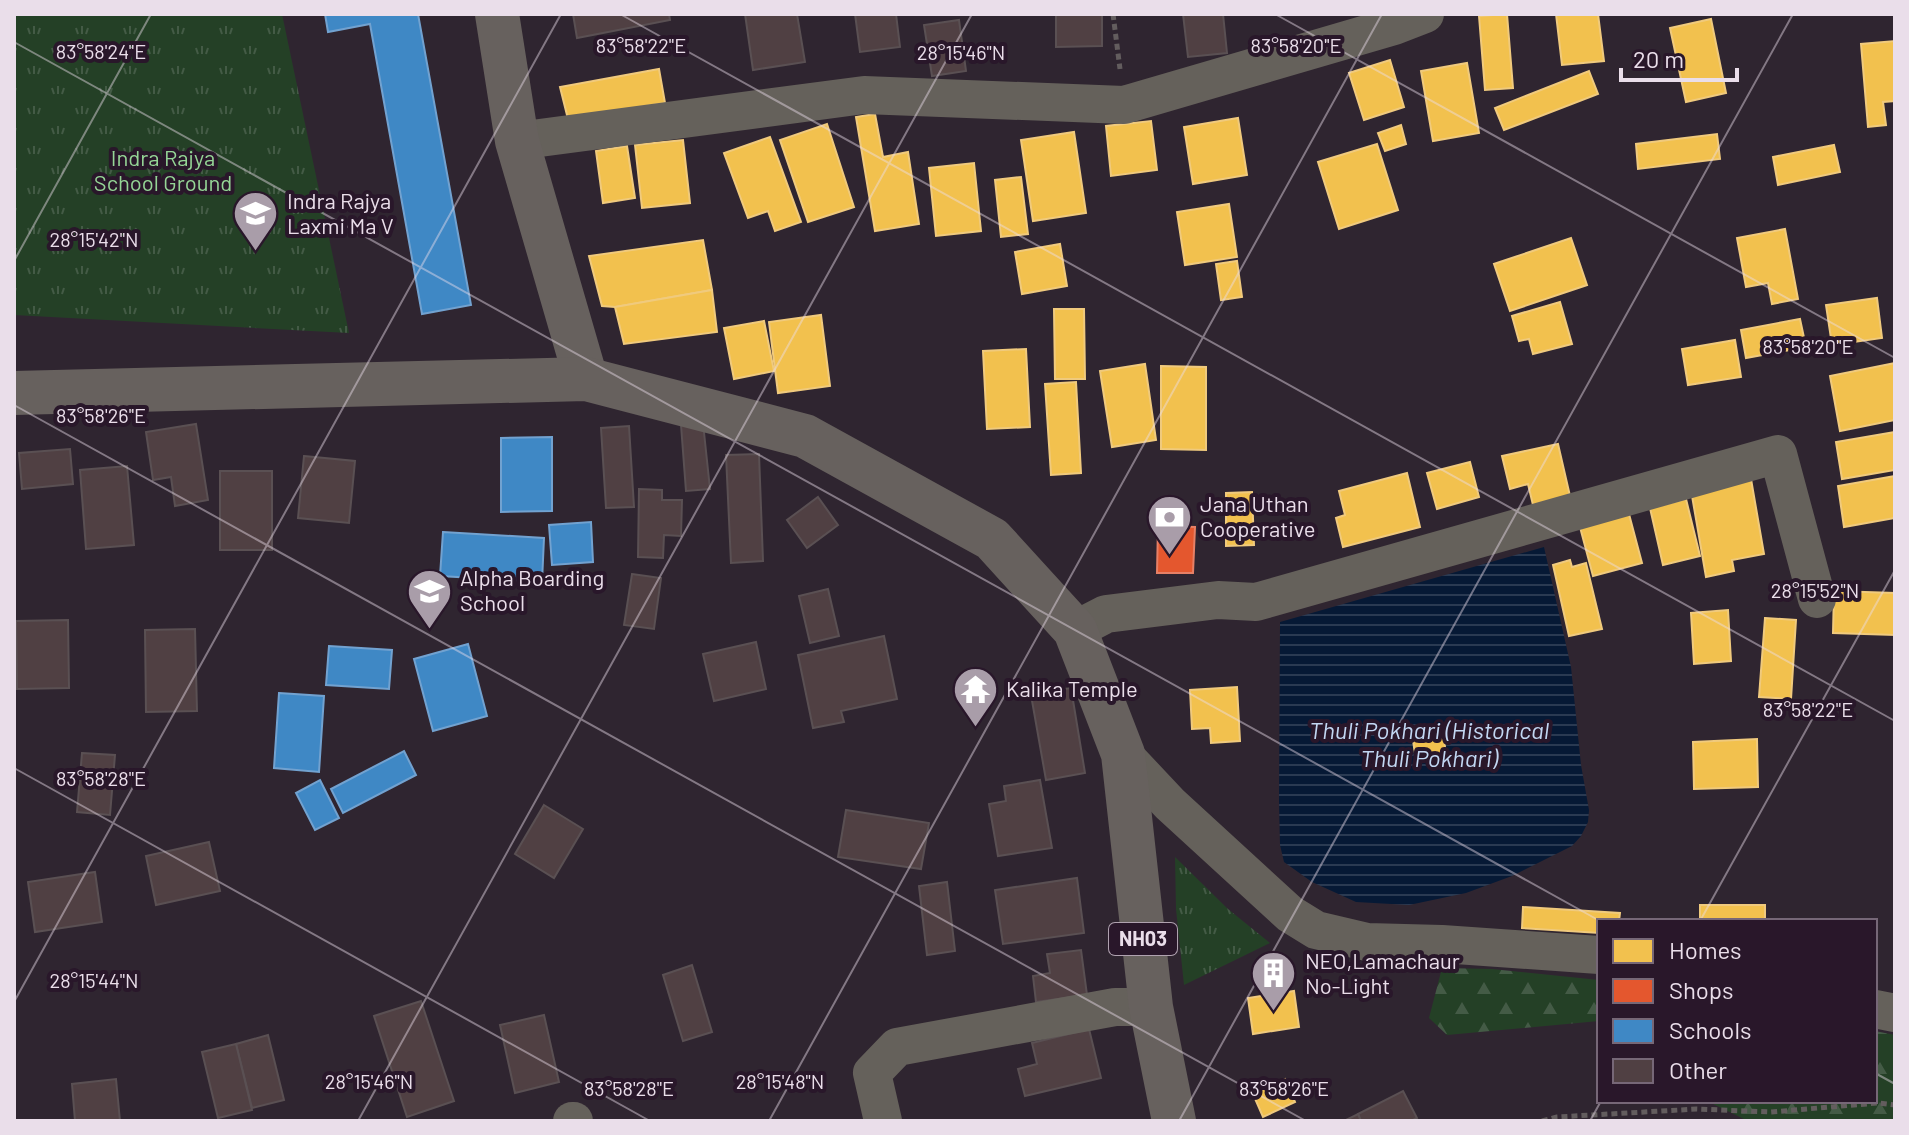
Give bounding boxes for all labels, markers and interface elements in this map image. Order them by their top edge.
scale bar [1621,32,1737,82]
text: 83°58'22"E [596,33,686,57]
text: 83°58'20"E [1250,33,1342,57]
text: 83°58'24"E [56,39,146,63]
text: 28°15'46"N [917,40,1005,64]
text: 20 m [1633,44,1684,73]
park label: Indra Rajya School Ground [94,144,232,195]
place label: Indra Rajya Laxmi Ma V [287,187,394,238]
school or university icon: Indra Rajya Laxmi Ma V [232,190,280,253]
text: 28°15'42"N [49,227,139,251]
text: 83°58'20"E [1762,334,1854,358]
text: 83°58'26"E [56,403,146,427]
place label: Jana Uthan Cooperative [1200,490,1316,541]
bank icon: Jana Uthan Cooperative [1145,493,1193,556]
place label: Alpha Boarding School [460,564,604,615]
school or university icon: Alpha Boarding School [405,567,453,630]
text: 28°15'52"N [1771,578,1859,602]
temple icon: Kalika Temple [951,665,999,728]
place label: Kalika Temple [1006,675,1138,701]
text: 83°58'22"E [1763,697,1853,721]
water label: Thuli Pokhari (Historical Thuli Pokhari) [1309,715,1550,772]
text: 83°58'28"E [56,766,146,790]
legend [1597,919,1877,1103]
road number: NH03 [1109,923,1177,955]
text: Homes [1669,935,1742,964]
place label: NEO,Lamachaur No-Light [1305,947,1460,998]
building icon: NEO,Lamachaur No-Light [1250,950,1298,1013]
text: 28°15'44"N [49,968,139,992]
text: Shops [1669,975,1734,1004]
text: Schools [1669,1015,1752,1044]
text: Other [1669,1055,1727,1084]
text: 28°15'46"N [325,1069,413,1093]
text: 28°15'48"N [736,1069,824,1093]
text: 83°58'28"E [584,1076,674,1100]
text: 83°58'26"E [1239,1076,1329,1100]

